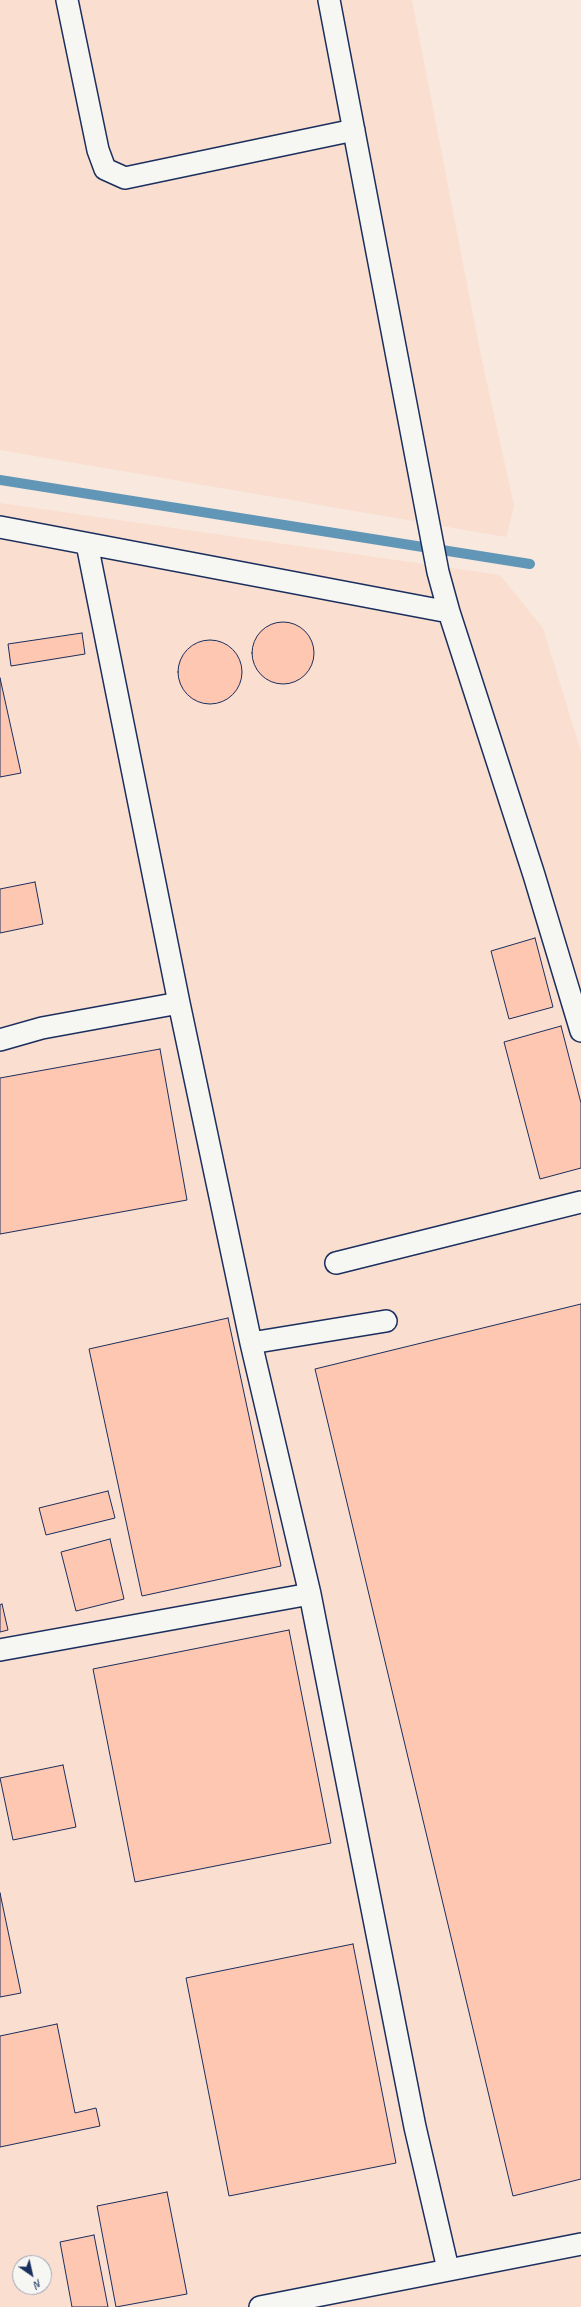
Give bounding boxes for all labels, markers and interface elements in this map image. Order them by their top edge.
north arrow [12,2255,52,2295]
text: N [31,2276,45,2292]

